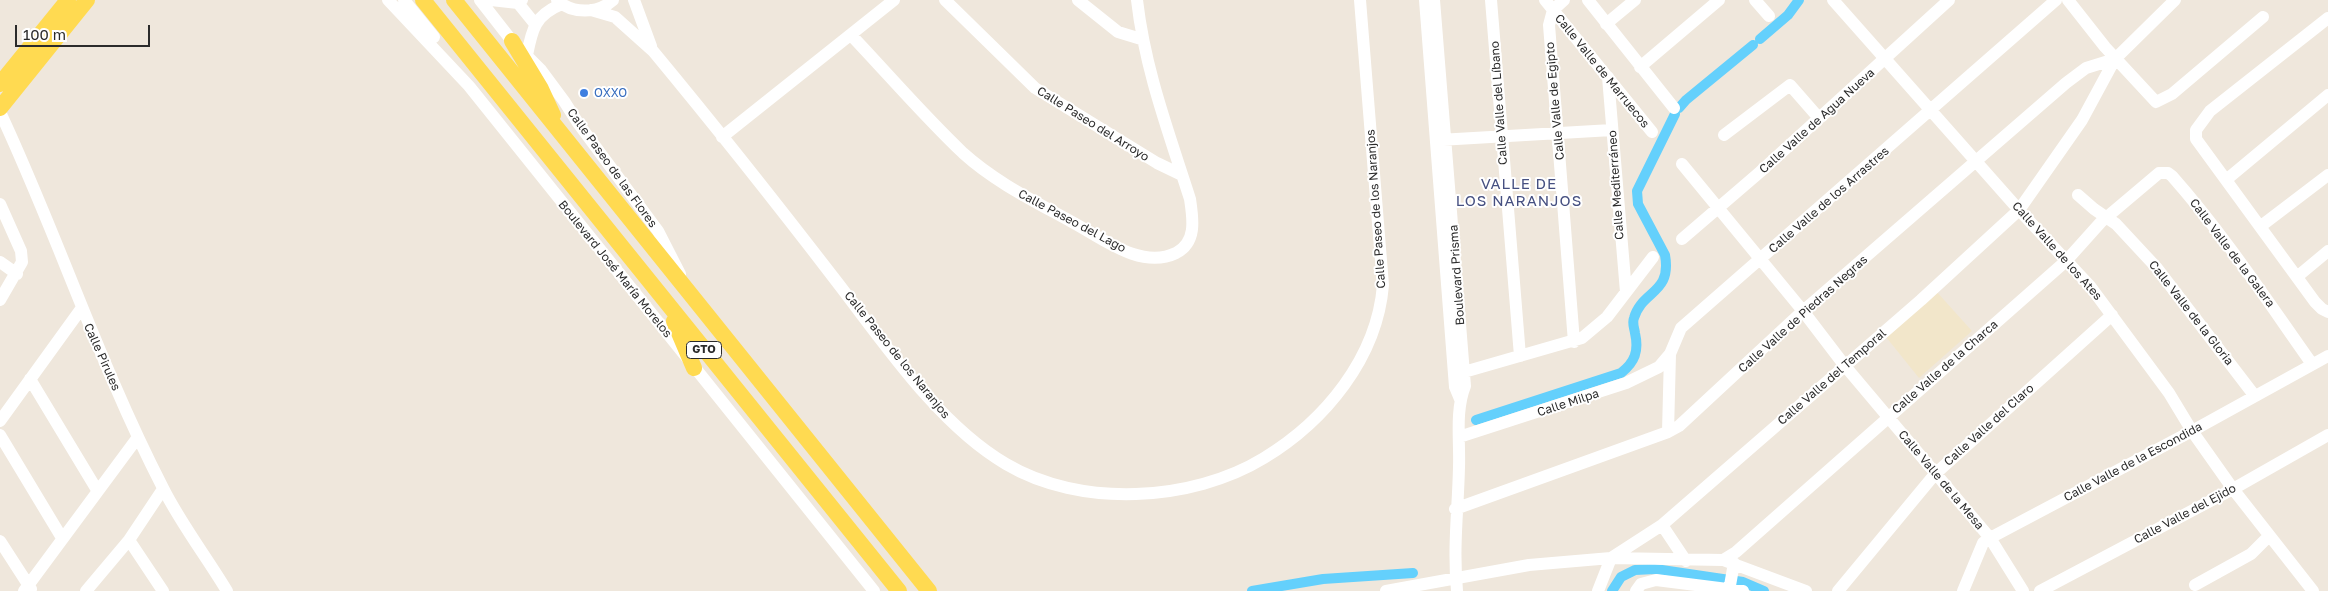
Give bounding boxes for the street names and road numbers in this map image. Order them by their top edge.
street label: Calle Valle de Marruecos [1552,11,1652,131]
street label: Calle Valle del Líbano [1487,41,1511,165]
street label: Calle Valle de Egipto [1543,41,1567,161]
street label: Calle Valle de Agua Nueva [1756,65,1878,177]
street label: Calle Paseo del Arroyo [1034,84,1152,164]
street label: Calle Paseo de las Flores [564,106,660,230]
street label: Calle Paseo de los Naranjos [1363,129,1389,289]
street label: Calle Mediterráneo [1605,130,1627,240]
street label: Calle Valle de los Arrastres [1766,144,1892,256]
street label: Calle Paseo del Lago [1016,186,1128,256]
street label: Calle Valle de la Galera [2186,196,2278,310]
street label: Boulevard José María Morelos [555,198,675,340]
street label: Calle Valle de los Ates [2009,199,2105,303]
street label: Boulevard Prisma [1446,224,1468,326]
street label: Calle Valle de Piedras Negras [1735,252,1871,376]
street label: Calle Valle de la Gloria [2146,258,2236,368]
street label: Calle Paseo de los Naranjos [841,288,953,422]
street label: Calle Valle de la Charca [1889,317,2001,417]
street label: Calle Pirules [81,321,123,393]
street label: Calle Valle del Temporal [1775,326,1889,428]
road number: GTO [686,342,722,358]
street label: Calle Valle del Claro [1941,381,2037,469]
street label: Calle Milpa [1535,386,1601,420]
street label: Calle Valle de la Escondida [2061,419,2205,505]
street label: Calle Valle de la Mesa [1895,427,1987,533]
street label: Calle Valle del Ejido [2131,481,2239,547]

